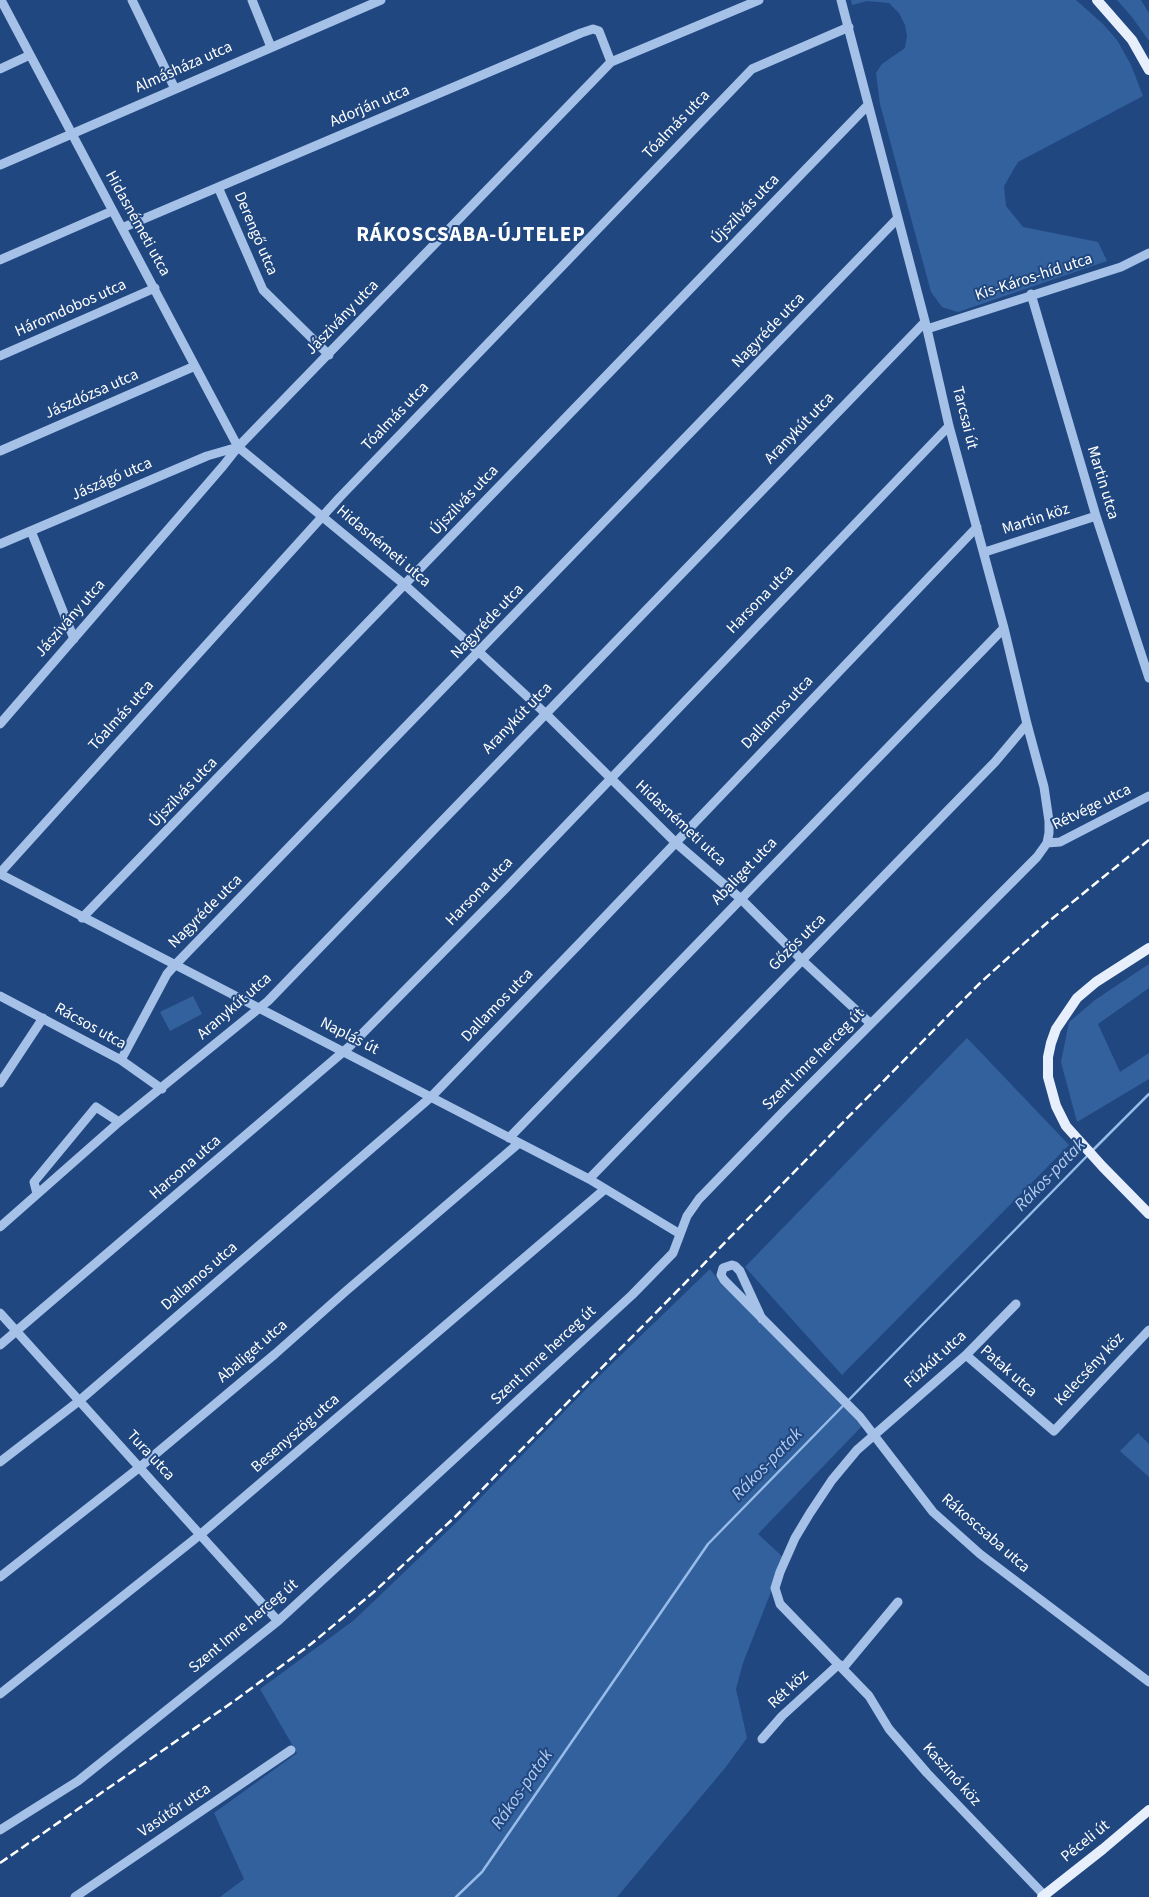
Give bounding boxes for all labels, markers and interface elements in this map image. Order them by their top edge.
street label: Almásháza utca [132,38,236,98]
street label: Adorján utca [327,82,413,132]
street label: Tóalmás utca [639,87,715,163]
street label: Hidasnémeti utca [100,168,174,280]
street label: Újszilvás utca [708,171,784,249]
street label: Derengő utca [229,189,281,279]
district label: RÁKOSCSABA-ÚJTELEP [354,223,588,249]
street label: Kis-Káros-híd utca [973,250,1095,306]
street label: Háromdobos utca [12,276,130,342]
street label: Jászivány utca [302,276,384,360]
street label: Nagyréde utca [729,290,809,372]
street label: Jászdózsa utca [42,366,142,424]
street label: Tóalmás utca [358,379,434,455]
street label: Tarcsai út [947,385,981,451]
street label: Aranykút utca [761,389,839,469]
street label: Martin utca [1082,444,1122,522]
street label: Jászágó utca [69,454,155,506]
street label: Újszilvás utca [427,462,503,540]
street label: Martin köz [1000,500,1072,540]
street label: Hidasnémeti utca [332,502,434,592]
street label: Harsona utca [723,562,799,638]
street label: Jászivány utca [32,576,110,662]
street label: Nagyréde utca [448,581,528,663]
street label: Dallamos utca [738,672,818,754]
street label: Tóalmás utca [85,677,159,755]
street label: Aranykút utca [479,679,557,759]
street label: Újszilvás utca [146,754,222,832]
street label: Hidasnémeti utca [631,777,729,871]
street label: Rétvége utca [1049,781,1135,835]
street label: Abaliget utca [708,834,782,910]
street label: Harsona utca [442,854,518,930]
street label: Nagyréde utca [165,871,247,953]
street label: Gőzös utca [766,911,830,975]
street label: Dallamos utca [458,965,538,1047]
street label: Aranykút utca [194,969,276,1045]
street label: Rácsos utca [51,1000,129,1054]
street label: Szent Imre herceg út [759,1005,869,1115]
street label: Naplás út [316,1014,382,1060]
street label: Harsona utca [146,1132,226,1204]
water label: Rákos-patak [1011,1135,1091,1217]
street label: Dallamos utca [158,1239,242,1315]
street label: Szent Imre herceg út [487,1302,601,1410]
street label: Abaliget utca [214,1316,292,1388]
street label: Fűzkút utca [901,1327,971,1393]
street label: Kelecsény köz [1051,1329,1129,1411]
street label: Patak utca [975,1342,1041,1402]
street label: Besenyszög utca [248,1390,344,1478]
water label: Rákos-patak [728,1424,808,1506]
street label: Tura utca [122,1427,178,1485]
street label: Rákoscsaba utca [937,1490,1033,1578]
street label: Szent Imre herceg út [185,1576,303,1678]
street label: Rét köz [765,1666,813,1714]
street label: Kaszinó köz [918,1739,984,1811]
water label: Rákos-patak [488,1746,558,1834]
street label: Vasútőr utca [135,1780,215,1842]
street label: Péceli út [1058,1817,1114,1867]

